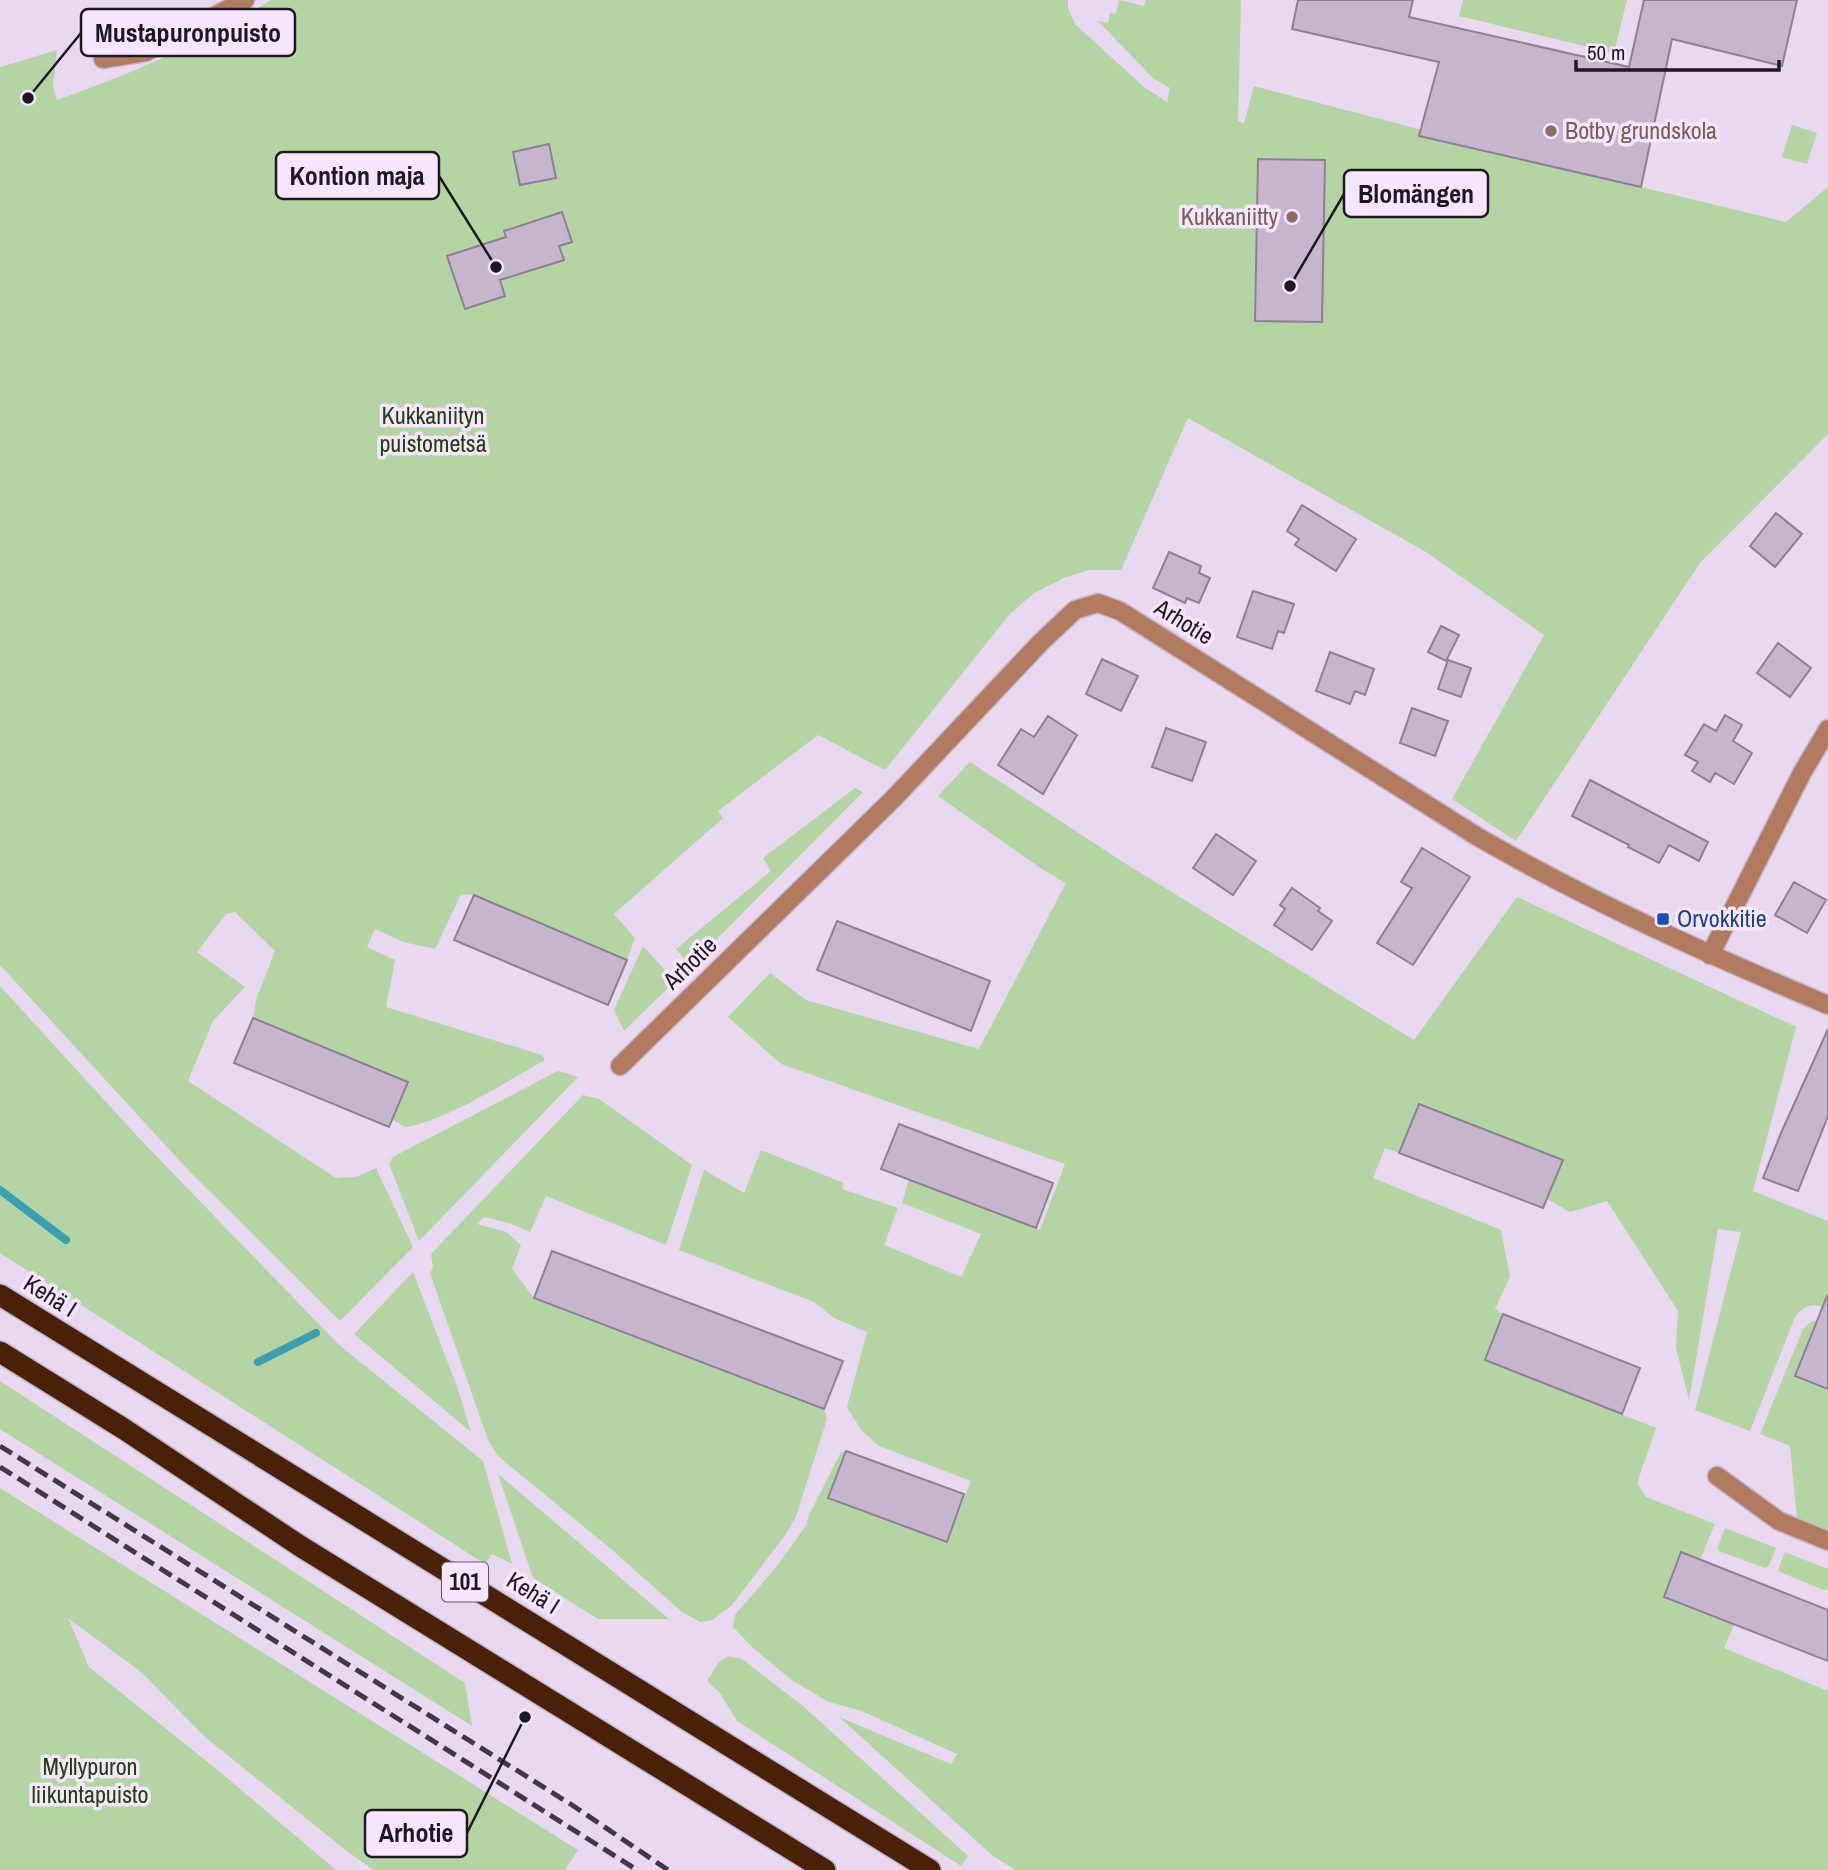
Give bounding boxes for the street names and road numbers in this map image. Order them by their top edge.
street label: Arhotie [1148,590,1220,652]
street label: Arhotie [655,929,723,997]
street label: Kehä I [18,1267,83,1324]
road number: 101 [442,1562,488,1602]
street label: Kehä I [501,1564,566,1621]

